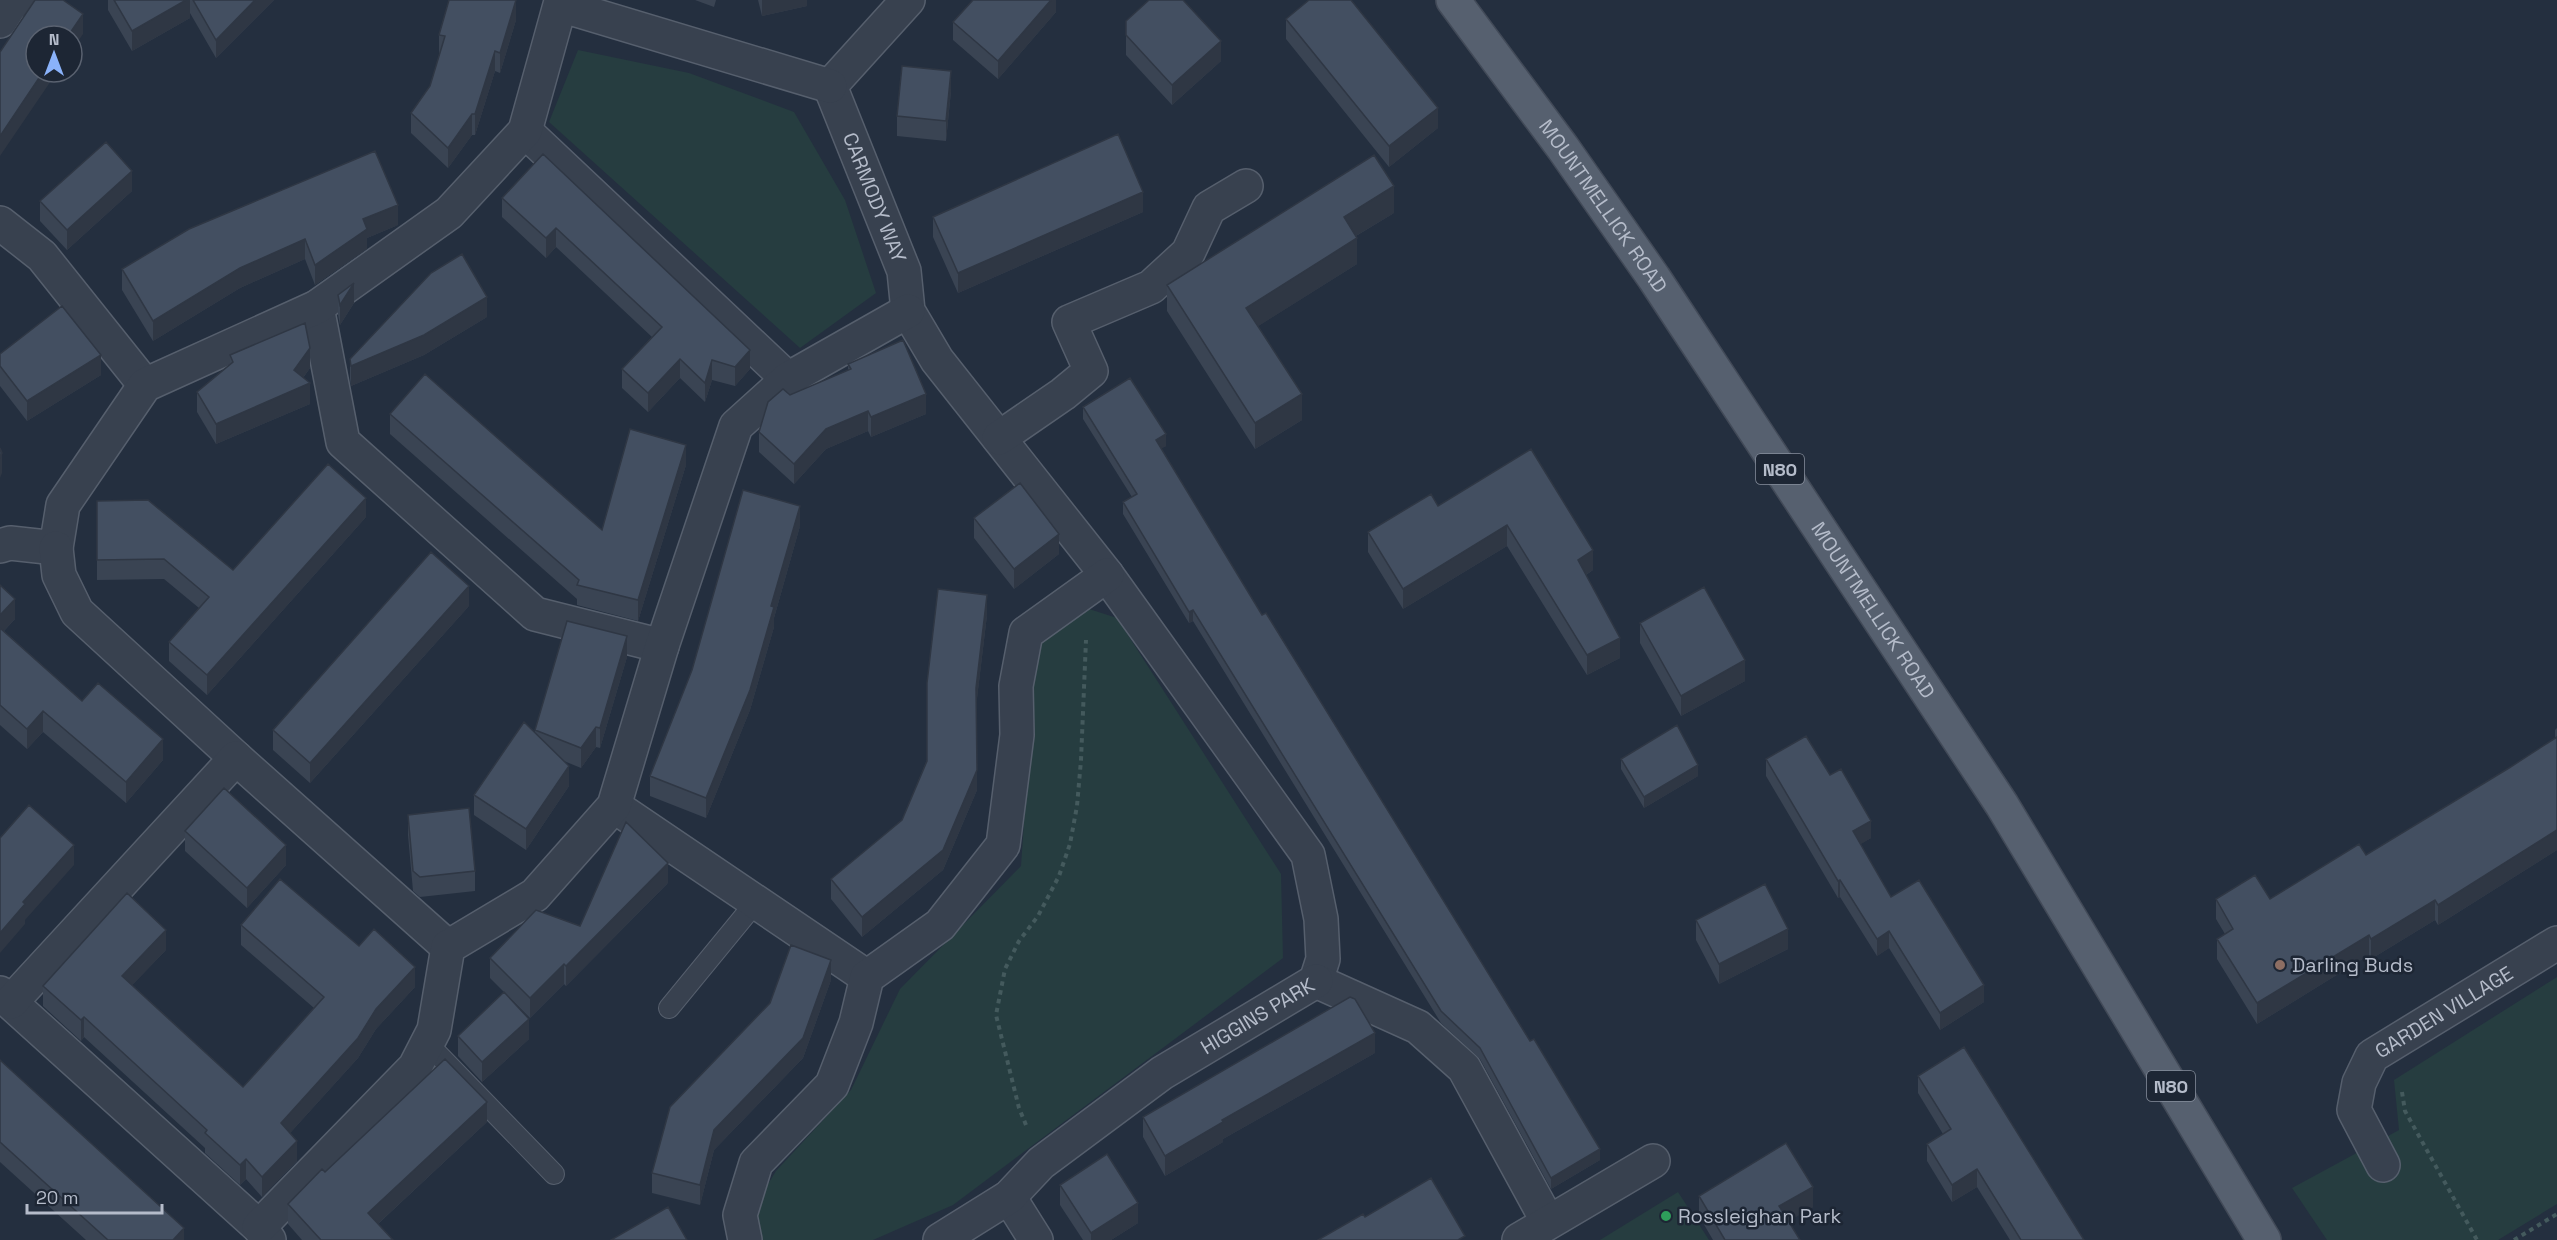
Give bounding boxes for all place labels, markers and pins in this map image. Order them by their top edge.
place label: Darling Buds [2292,952,2413,978]
marker: Darling Buds [2273,958,2287,972]
place label: Rossleighan Park [1678,1203,1842,1229]
marker: Rossleighan Park [1659,1209,1673,1223]

